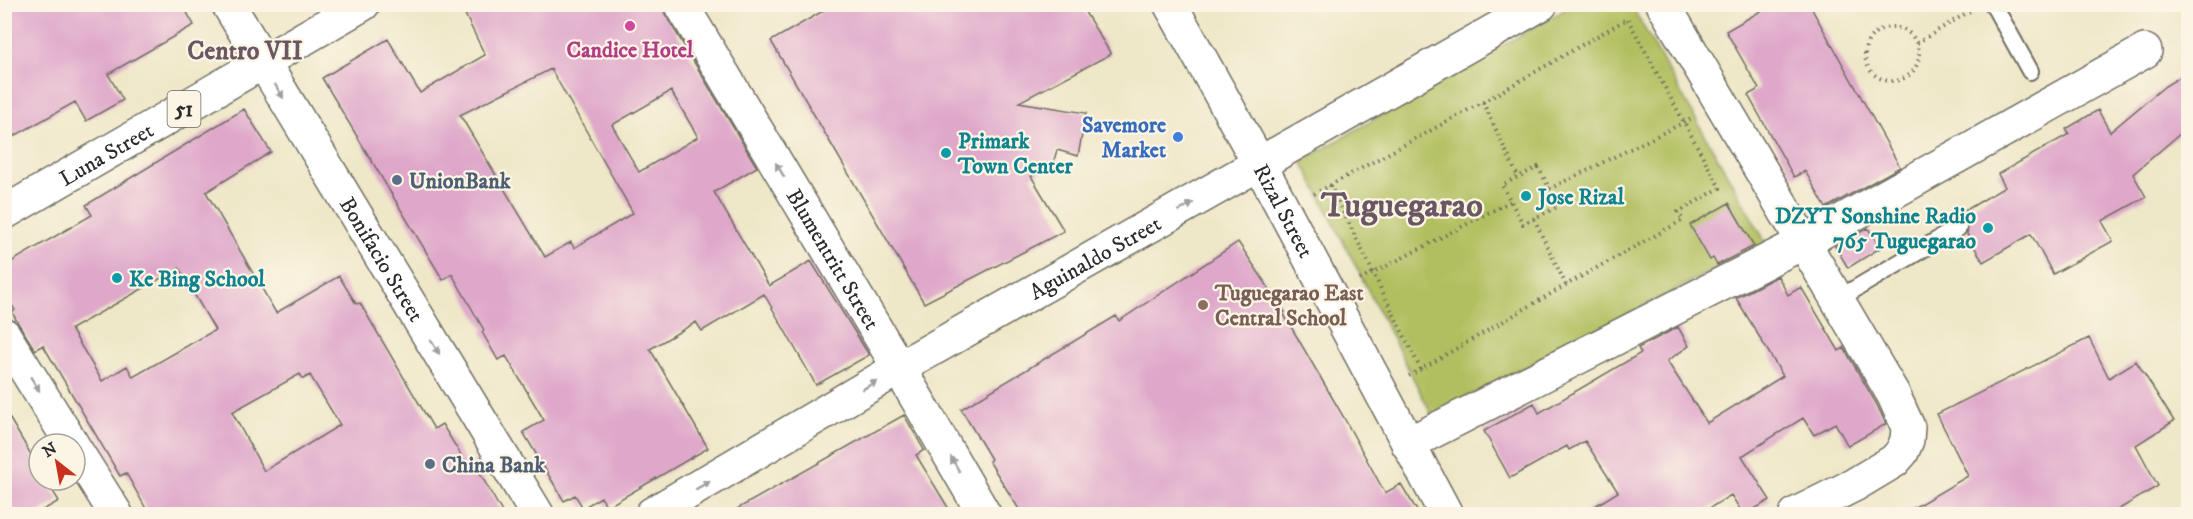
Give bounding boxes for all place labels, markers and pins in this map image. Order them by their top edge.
marker: Candice Hotel [623,19,637,33]
place label: Candice Hotel [567,37,694,64]
place label: Savemore Market [1082,112,1166,164]
place label: Primark Town Center [957,128,1074,180]
marker: Savemore Market [1171,130,1185,144]
marker: Primark Town Center [939,146,953,160]
place label: UnionBank [409,168,512,195]
marker: UnionBank [390,173,404,187]
place label: Jose Rizal [1535,184,1624,211]
marker: Jose Rizal [1519,189,1533,203]
place label: DZYT Sonshine Radio 765 Tuguegarao [1775,203,1976,255]
marker: DZYT Sonshine Radio 765 Tuguegarao [1981,221,1995,235]
place label: Ke Bing School [129,266,265,293]
marker: Ke Bing School [110,271,124,285]
place label: Tuguegarao East Central School [1214,280,1363,332]
marker: Tuguegarao East Central School [1196,298,1210,312]
place label: China Bank [442,452,546,479]
marker: China Bank [423,457,437,471]

